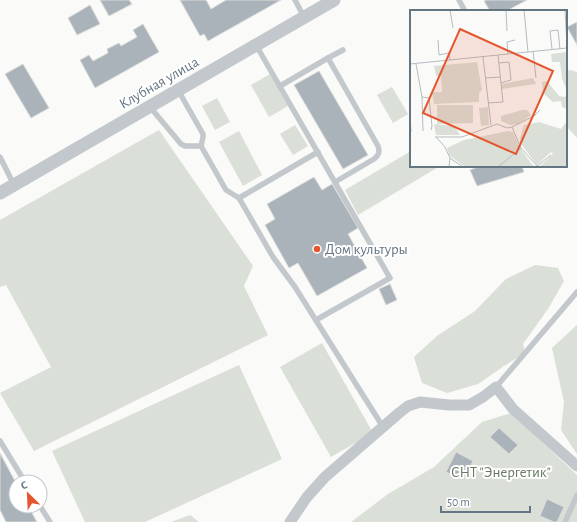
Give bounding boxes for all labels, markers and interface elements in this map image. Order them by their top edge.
inset map [410,10,567,167]
street label: Клубная улица [117,54,201,112]
place label: Дом культуры [325,242,408,257]
marker: Дом культуры [312,244,322,254]
park label: СНТ "Энергетик" [451,465,551,480]
north arrow [8,474,48,514]
text: С [19,479,29,492]
scale bar [441,488,530,514]
text: 50 m [447,496,470,508]

